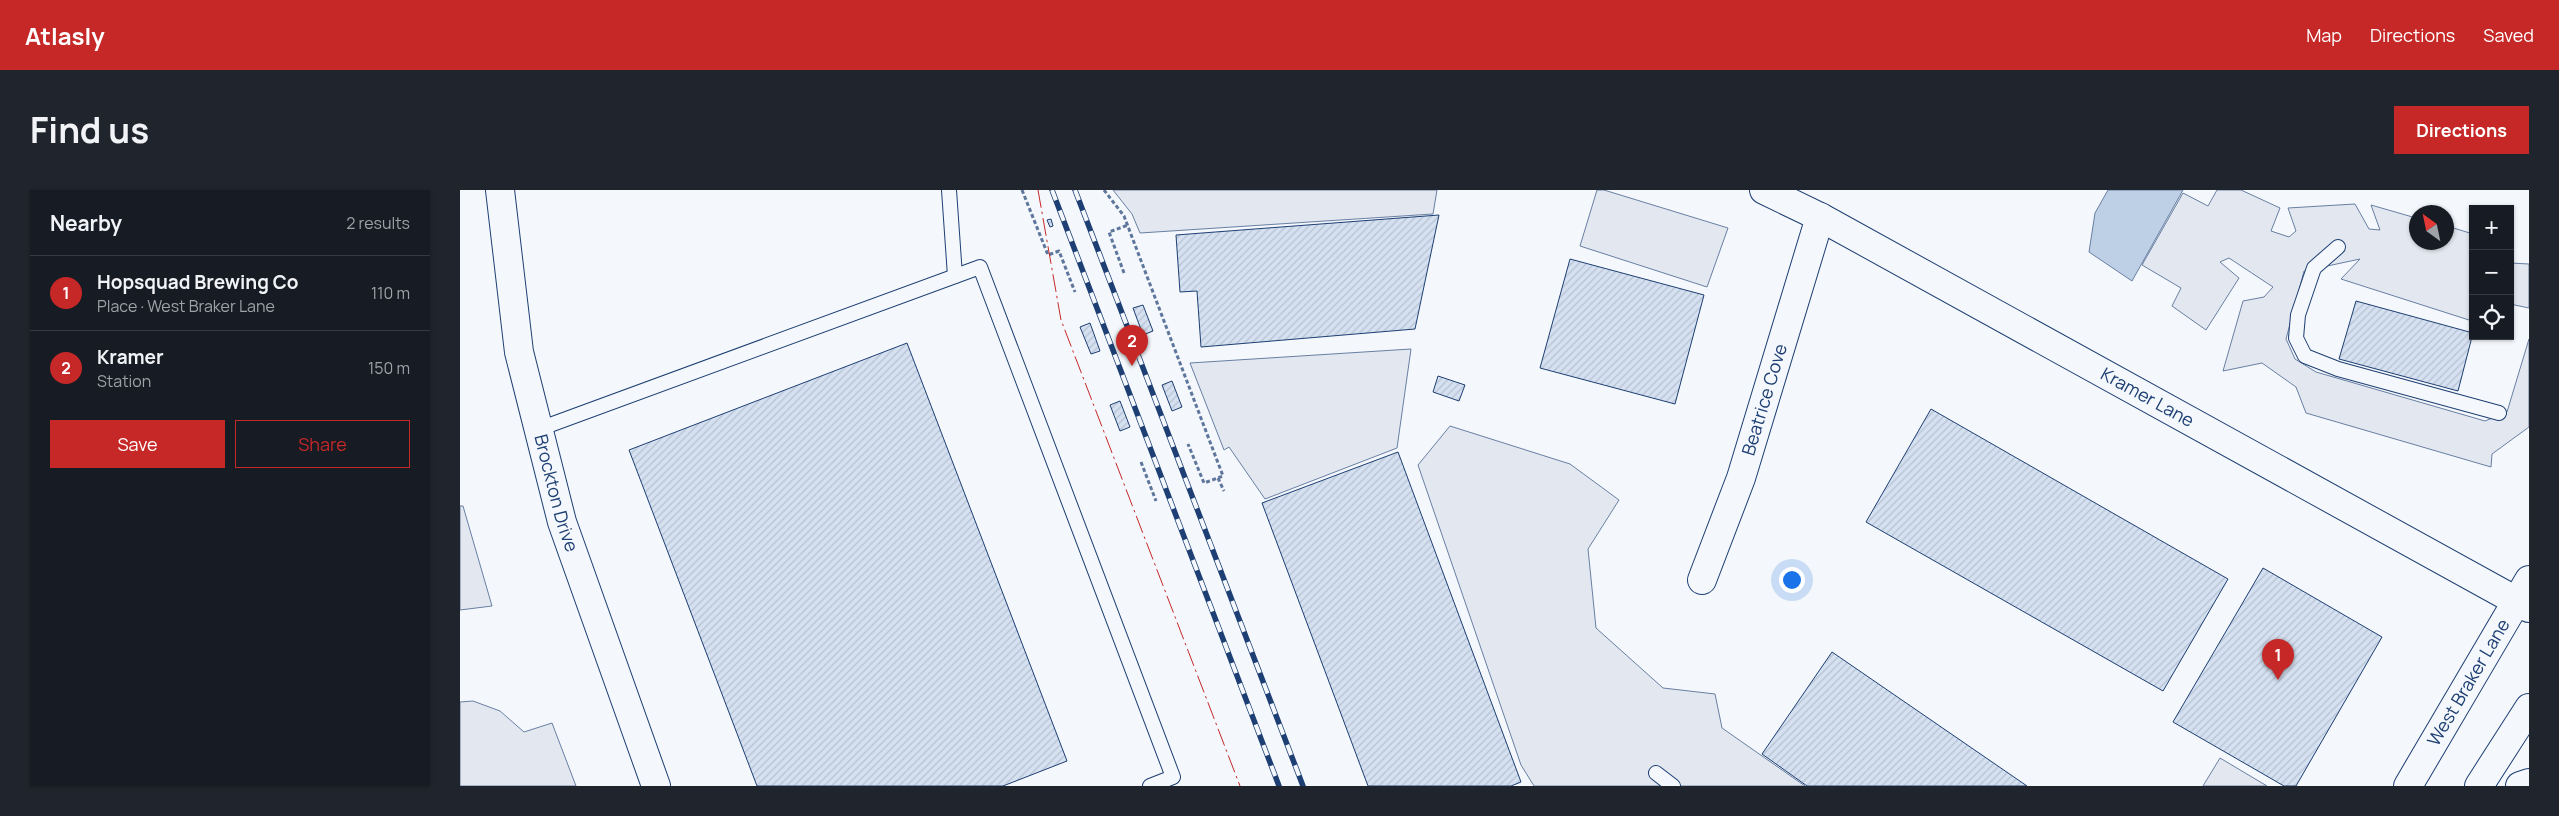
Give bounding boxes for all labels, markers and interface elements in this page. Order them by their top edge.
text: Atlasly [25,19,105,52]
text: Map [2306,23,2342,47]
text: Directions [2370,23,2455,47]
text: Saved [2483,23,2534,47]
text: Find us [30,106,149,154]
button: Directions [2394,106,2529,154]
north arrow [2409,205,2454,250]
map controls [2469,205,2514,340]
button: + [2469,205,2514,250]
text: Nearby [50,209,122,237]
text: 2 results [346,212,410,234]
button: − [2469,250,2514,295]
text: Hopsquad Brewing Co [97,269,298,295]
text: 1 [62,282,70,304]
text: 110 m [371,282,410,304]
text: Place · West Braker Lane [97,295,275,317]
button: locate [2469,295,2514,340]
pin: 2 [1116,325,1148,366]
street label: Beatrice Cove [1735,341,1792,458]
text: Kramer [97,344,164,370]
text: 2 [61,357,71,379]
text: 150 m [368,357,410,379]
street label: Kramer Lane [2097,361,2199,432]
text: Station [97,370,151,392]
button: Save [50,420,225,468]
button: Share [235,420,410,468]
street label: Brockton Drive [529,432,585,555]
your location [1779,567,1805,593]
street label: West Braker Lane [2421,614,2515,750]
pin: 1 [2262,639,2294,680]

